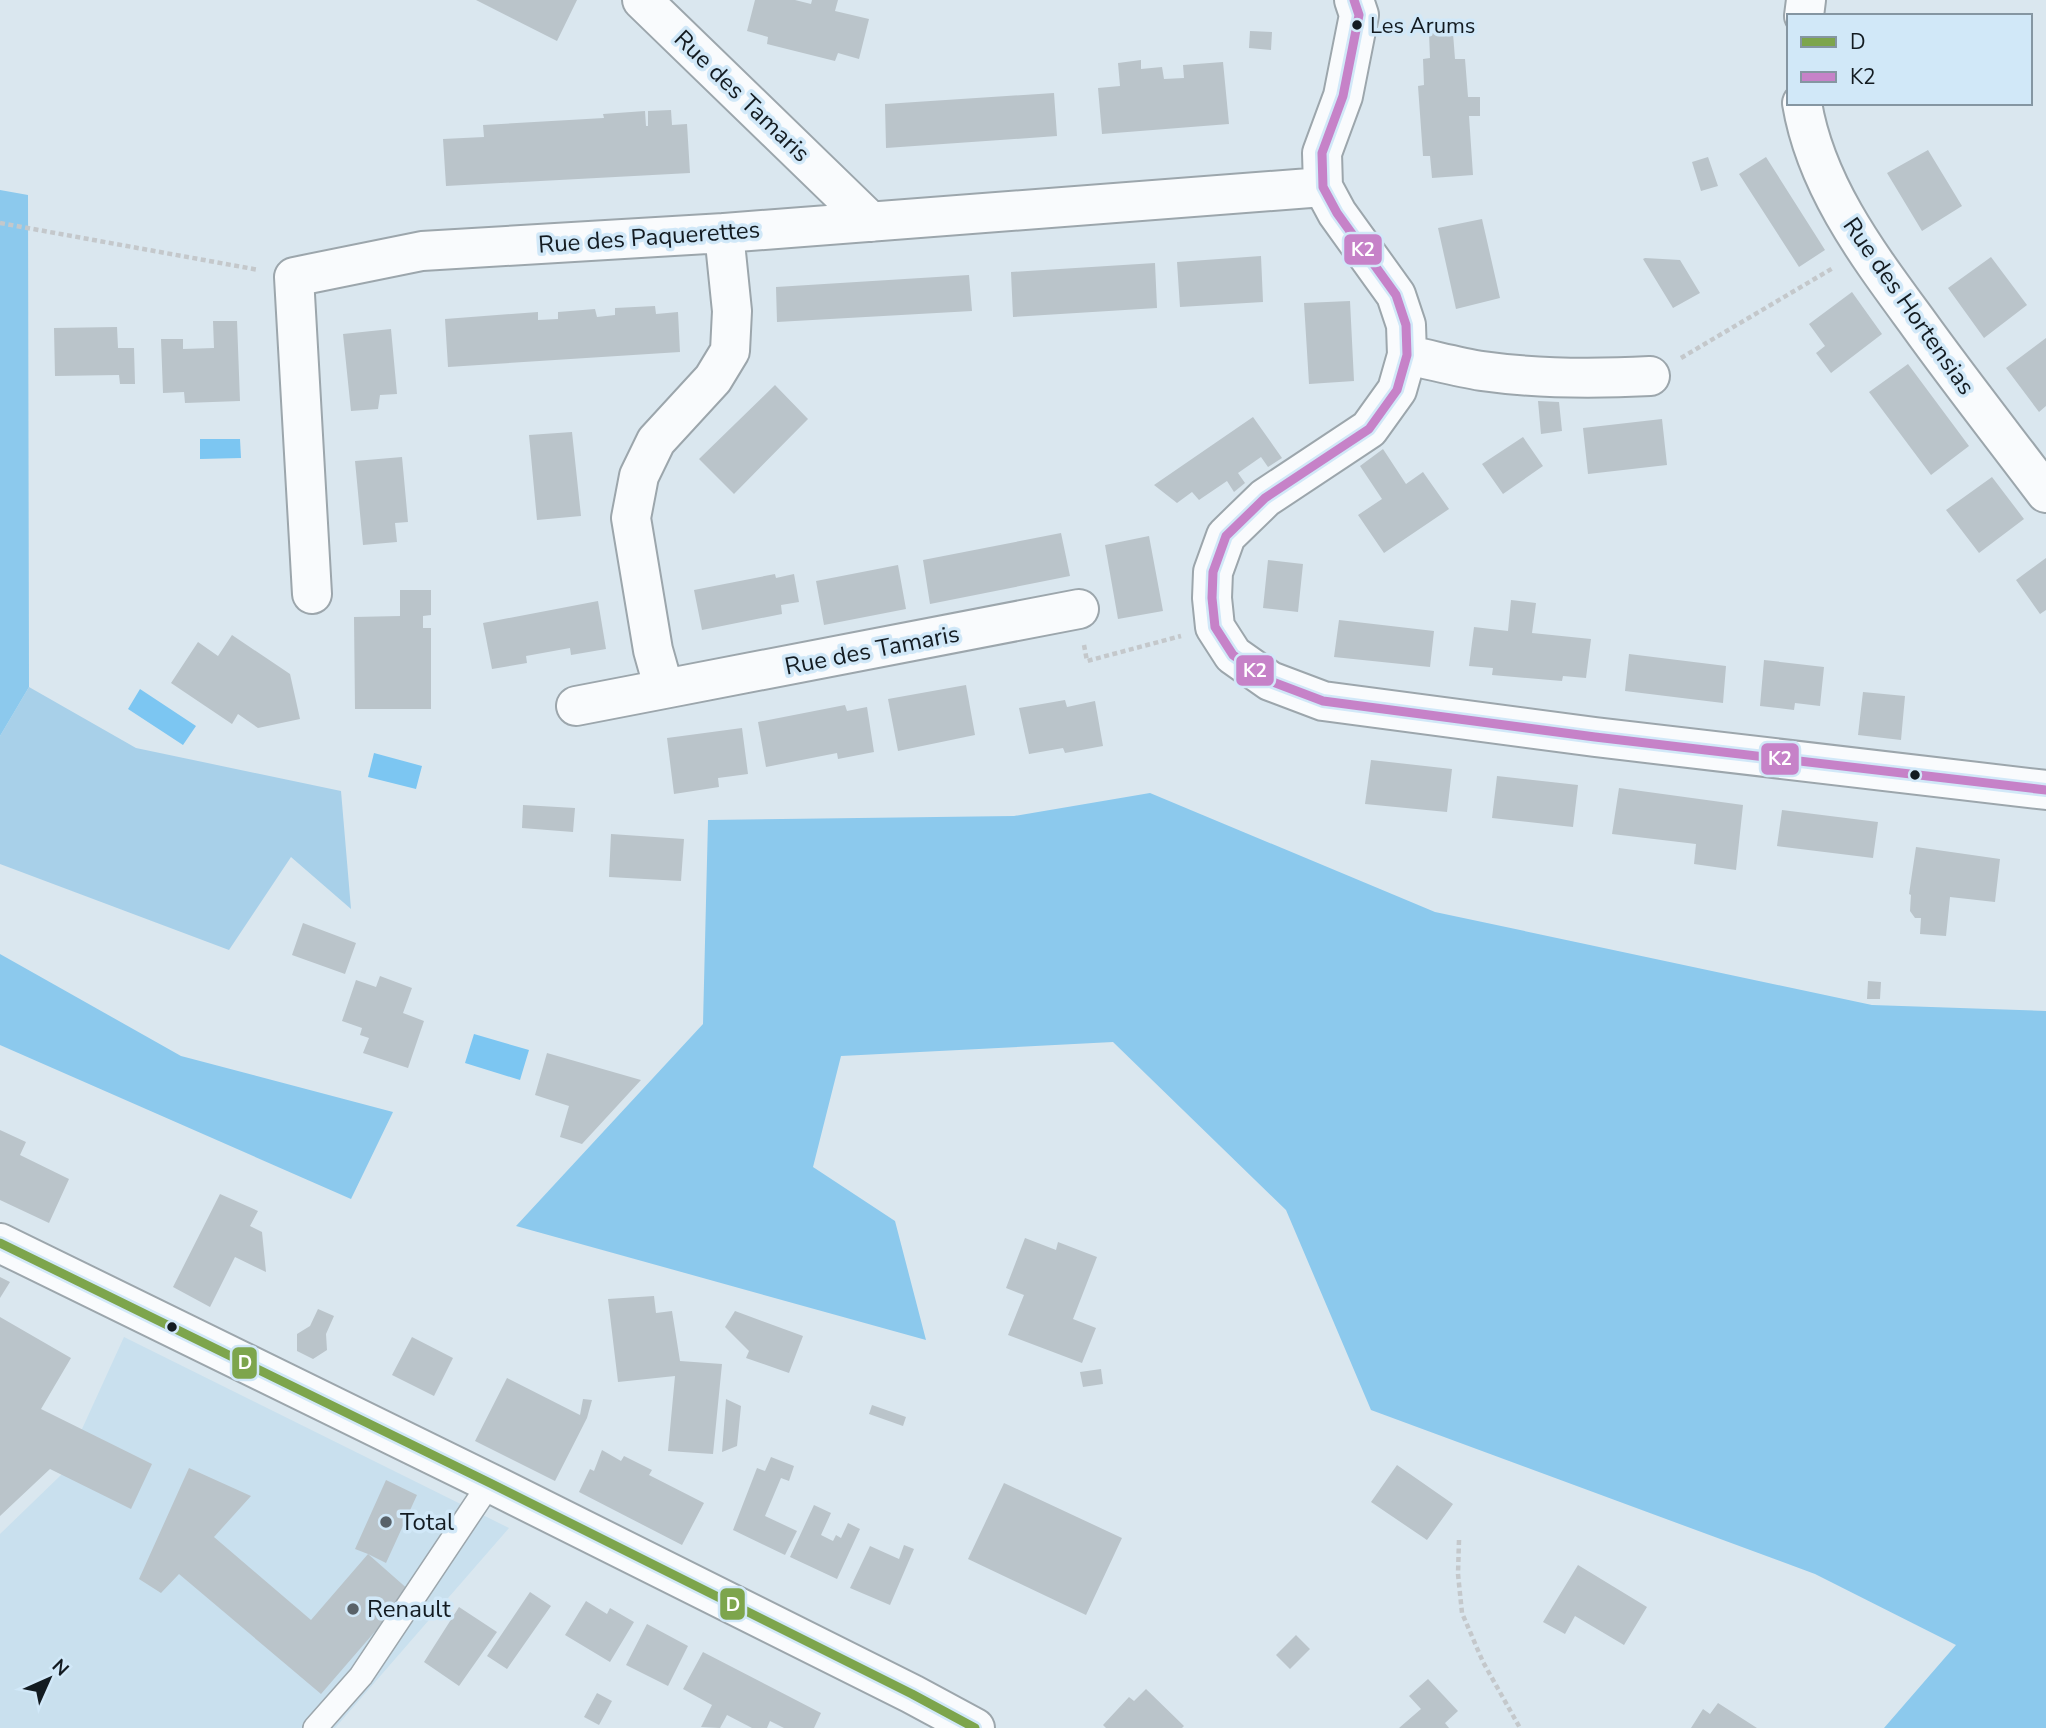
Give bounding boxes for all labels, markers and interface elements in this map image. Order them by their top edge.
place label: Les Arums [1370,11,1475,41]
legend [1787,14,2032,105]
marker: Les Arums [1350,18,1364,32]
street label: Rue des Tamaris [667,23,817,169]
text: D [1850,28,1866,56]
text: K2 [1850,63,1876,91]
street label: Rue des Hortensias [1836,211,1982,401]
street label: Rue des Paquerettes [537,213,761,261]
line badge: K2 [1343,233,1383,266]
text: K2 [1351,237,1375,263]
street label: Rue des Tamaris [782,617,962,683]
line badge: K2 [1235,654,1275,687]
text: K2 [1243,658,1267,684]
line badge: K2 [1760,742,1800,776]
text: K2 [1768,746,1792,772]
unlabelled marker [1908,768,1922,782]
unlabelled marker [165,1320,179,1334]
line badge: D [231,1346,258,1380]
text: D [238,1350,252,1376]
place label: Total [400,1506,454,1538]
marker: Total [378,1514,394,1530]
line badge: D [719,1587,746,1621]
text: D [726,1592,740,1618]
place label: Renault [367,1593,451,1625]
marker: Renault [345,1601,361,1617]
north arrow [14,1644,84,1714]
text: N [46,1653,75,1682]

